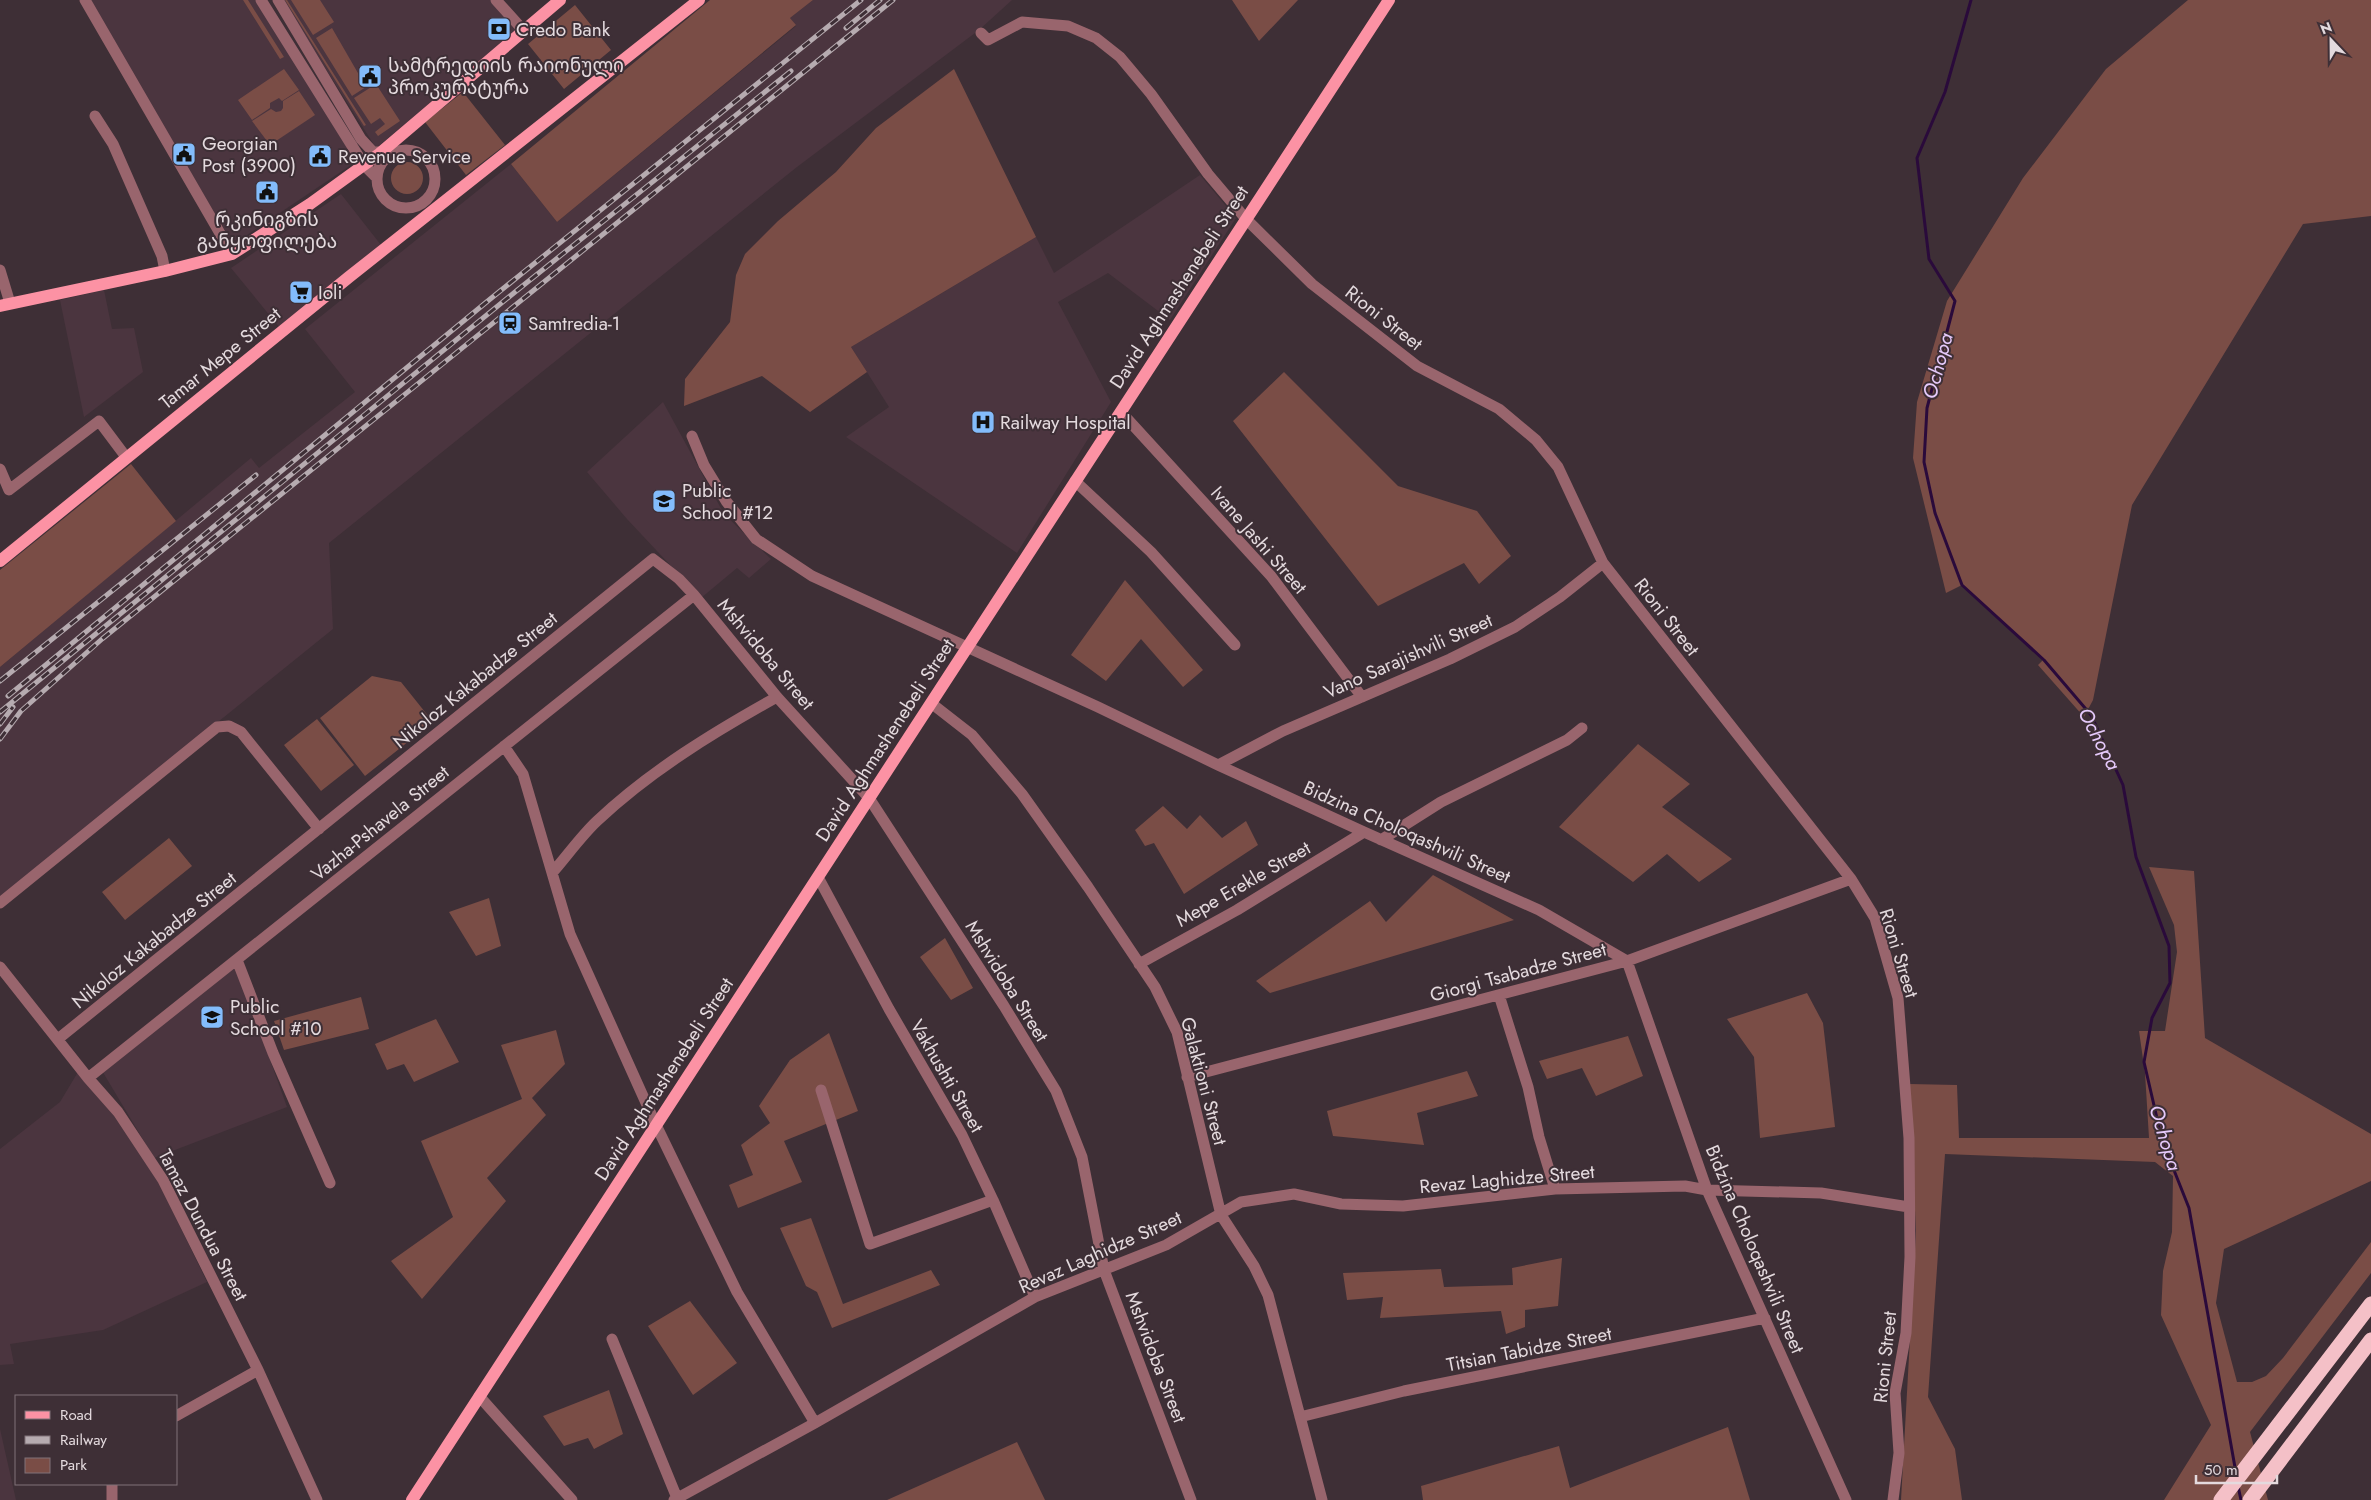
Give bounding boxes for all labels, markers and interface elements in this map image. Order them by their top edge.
north arrow [2306,15,2356,65]
bank icon: Credo Bank [486,16,512,42]
place label: Credo Bank [516,16,611,43]
text: N [2317,17,2335,39]
place label: სამტრედიის რაიონული პროკურატურა [388,52,624,101]
public building icon: სამტრედიის რაიონული პროკურატურა [357,63,383,89]
place label: Georgian Post (3900) [202,130,296,179]
public building icon: Georgian Post (3900) [171,141,197,167]
public building icon: Revenue Service [307,143,333,169]
place label: Revenue Service [338,143,471,170]
public building icon: რკინიგზის განყოფილება [254,179,280,205]
street label: David Aghmashenebeli Street [1103,180,1255,394]
place label: რკინიგზის განყოფილება [197,206,337,255]
supermarket icon: Ioli [288,279,314,305]
place label: Ioli [318,279,342,306]
street label: Rioni Street [1339,279,1429,357]
street label: Tamar Mepe Street [154,300,287,415]
station icon: Samtredia-1 [497,310,523,336]
place label: Samtredia-1 [528,310,620,337]
water label: Ochopa [1915,330,1961,402]
hospital icon: Railway Hospital [970,409,996,435]
place label: Railway Hospital [1000,409,1131,436]
place label: Public School #12 [682,477,773,526]
street label: Ivane Jashi Street [1205,480,1314,600]
school or university icon: Public School #12 [651,488,677,514]
street label: Rioni Street [1628,572,1706,662]
street label: Mshvidoba Street [711,592,821,716]
street label: Nikoloz Kakabadze Street [387,605,563,755]
street label: Vano Sarajishvili Street [1319,606,1497,705]
street label: David Aghmashenebeli Street [809,633,961,847]
water label: Ochopa [2070,702,2128,776]
street label: Vazha-Pshavela Street [305,759,455,887]
street label: Bidzina Choloqashvili Street [1299,774,1515,890]
street label: Mepe Erekle Street [1171,834,1316,934]
street label: Nikoloz Kakabadze Street [66,865,242,1015]
street label: Rioni Street [1873,905,1925,1001]
street label: Mshvidoba Street [959,915,1055,1047]
street label: Giorgi Tsabadze Street [1427,935,1610,1009]
street label: David Aghmashenebeli Street [588,972,740,1186]
place label: Public School #10 [230,993,322,1042]
school or university icon: Public School #10 [199,1004,225,1030]
street label: Galaktioni Street [1174,1014,1234,1148]
street label: Vakhushti Street [904,1015,990,1138]
water label: Ochopa [2141,1101,2189,1175]
street label: Bidzina Choloqashvili Street [1699,1141,1811,1358]
street label: Tamaz Dundua Street [152,1144,255,1306]
street label: Revaz Laghidze Street [1418,1158,1596,1200]
street label: Revaz Laghidze Street [1014,1204,1186,1300]
street label: Mshvidoba Street [1119,1288,1194,1427]
street label: Rioni Street [1867,1309,1903,1404]
street label: Titsian Tabidze Street [1444,1320,1614,1378]
legend [15,1395,178,1485]
text: Road [60,1404,92,1426]
text: Railway [60,1429,107,1451]
scale bar [2196,1452,2277,1484]
text: Park [60,1454,87,1476]
text: 50 m [2204,1459,2238,1481]

